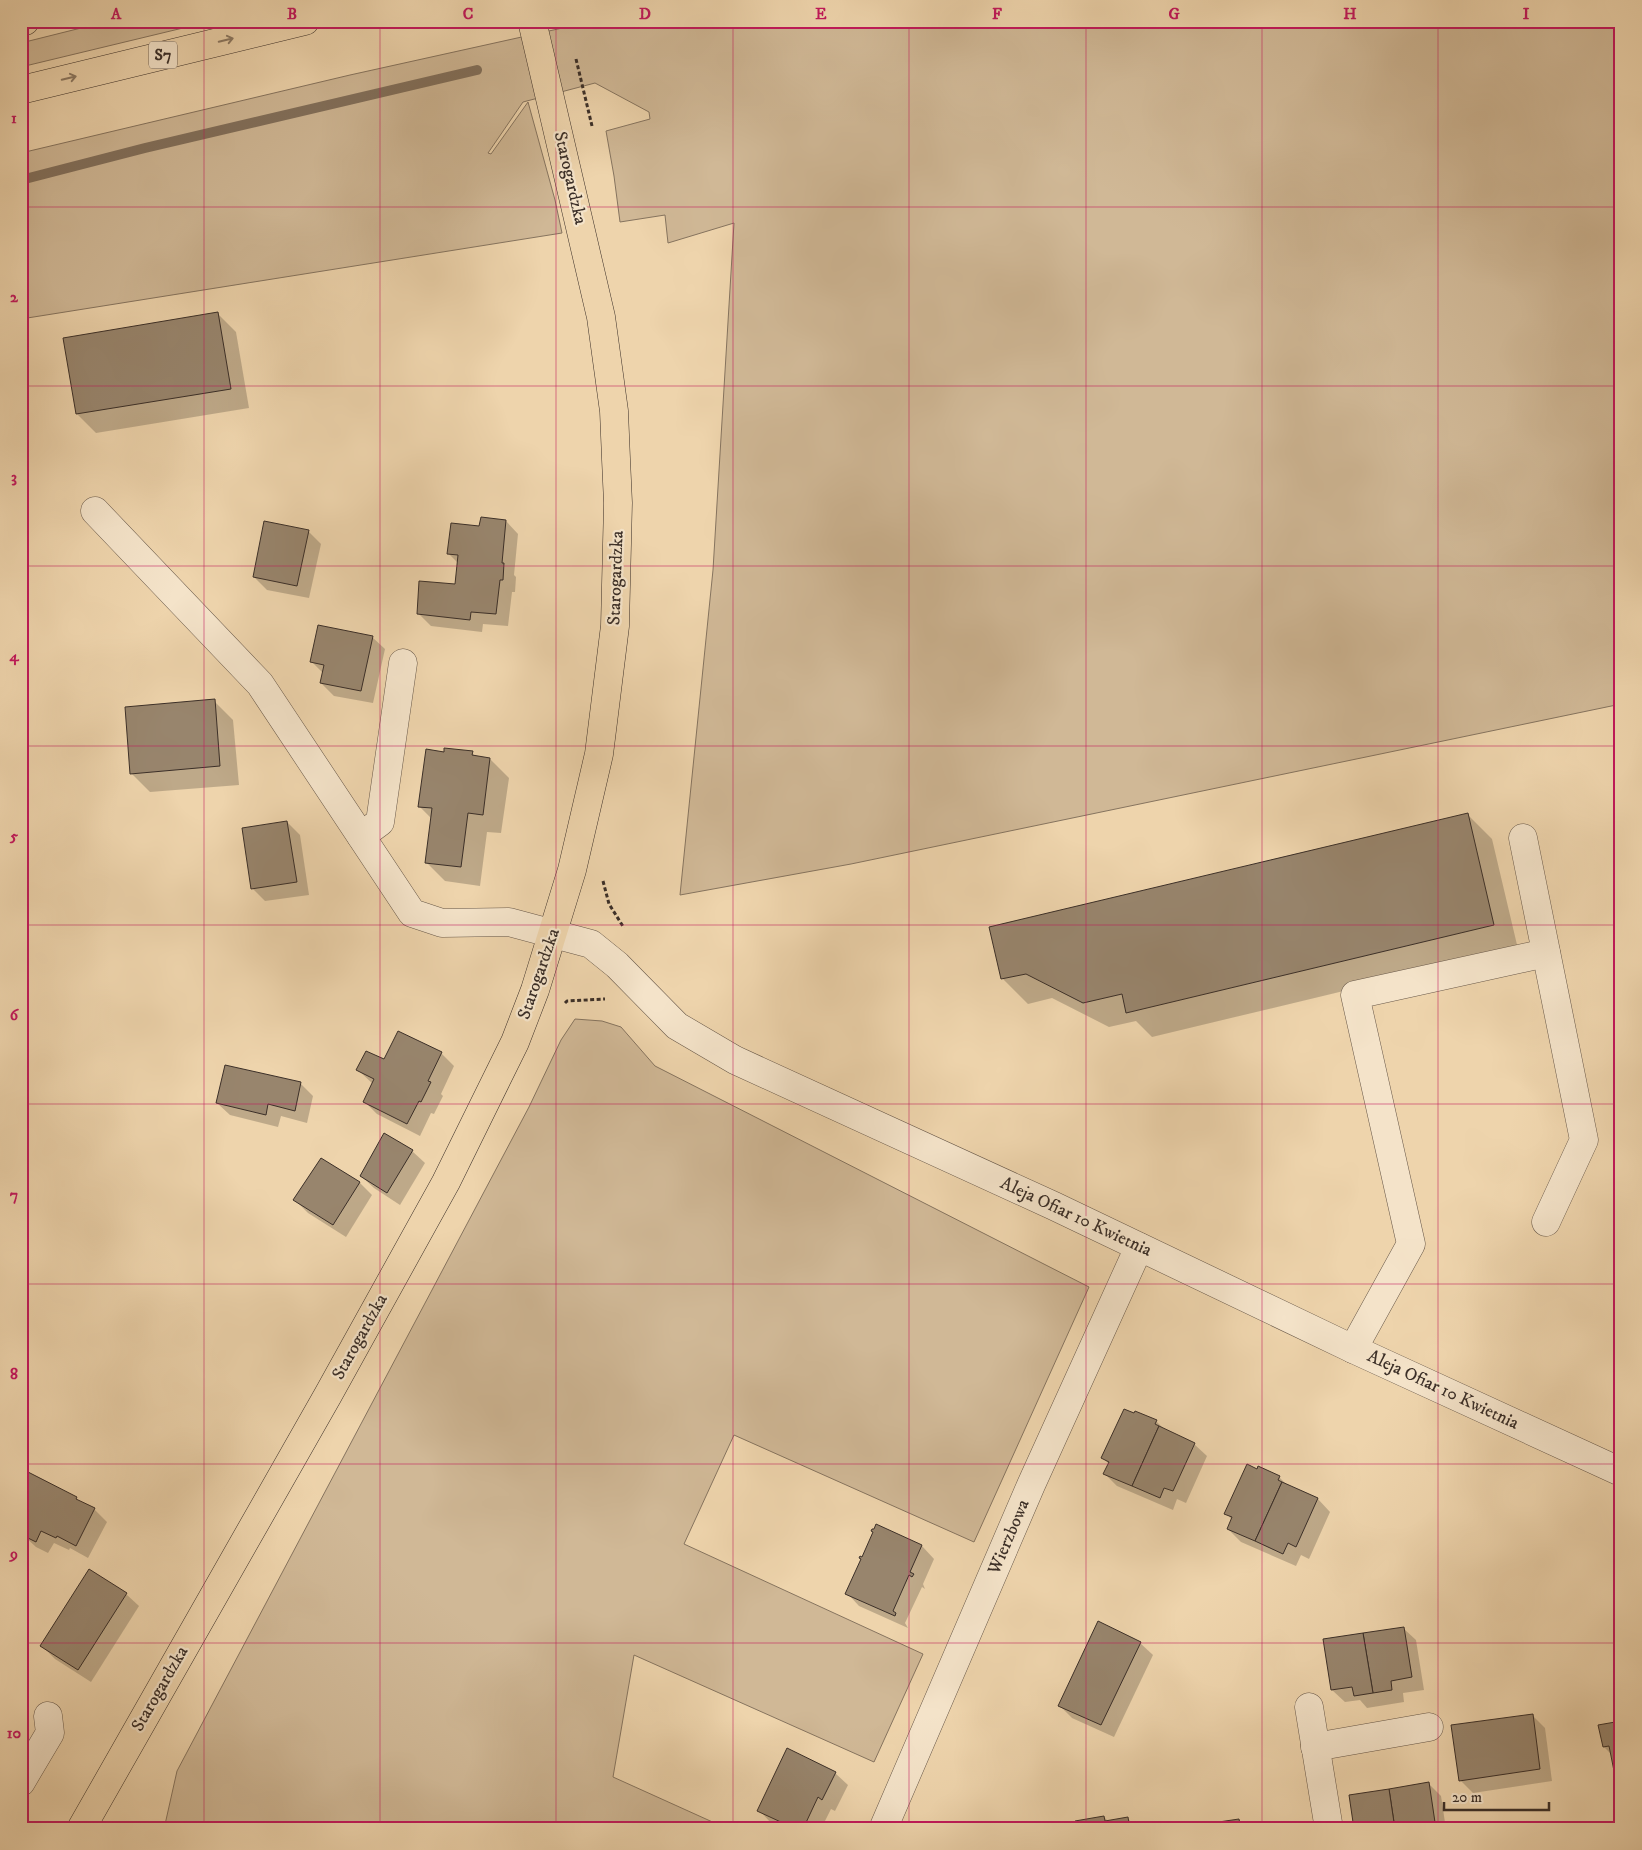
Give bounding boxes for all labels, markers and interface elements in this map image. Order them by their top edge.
text: A [110,4,122,24]
text: B [287,4,297,24]
text: C [463,4,473,24]
text: D [639,4,651,24]
text: E [815,4,827,24]
text: F [992,4,1002,24]
text: G [1168,4,1180,24]
text: H [1343,4,1357,24]
text: I [1523,4,1530,24]
one-way arrow [218,35,234,44]
road number: S7 [149,42,177,68]
one-way arrow [60,73,76,83]
text: 1 [11,108,17,128]
street label: Starogardzka [549,129,591,227]
text: 2 [10,287,19,307]
text: 3 [11,467,17,487]
street label: Starogardzka [603,530,629,626]
text: 4 [8,646,19,666]
text: 5 [9,826,18,846]
street label: Starogardzka [513,925,565,1022]
text: 6 [10,1005,20,1025]
street label: Aleja Ofiar 10 Kwietnia [997,1172,1155,1262]
text: 7 [10,1185,18,1205]
street label: Starogardzka [327,1290,393,1384]
street label: Aleja Ofiar 10 Kwietnia [1364,1345,1522,1435]
text: 8 [10,1364,18,1384]
street label: Wierzbowa [983,1496,1035,1579]
text: 9 [9,1544,18,1564]
street label: Starogardzka [127,1642,193,1736]
text: 10 [7,1723,22,1743]
scale bar [1444,1780,1550,1812]
text: 20 m [1452,1788,1482,1807]

